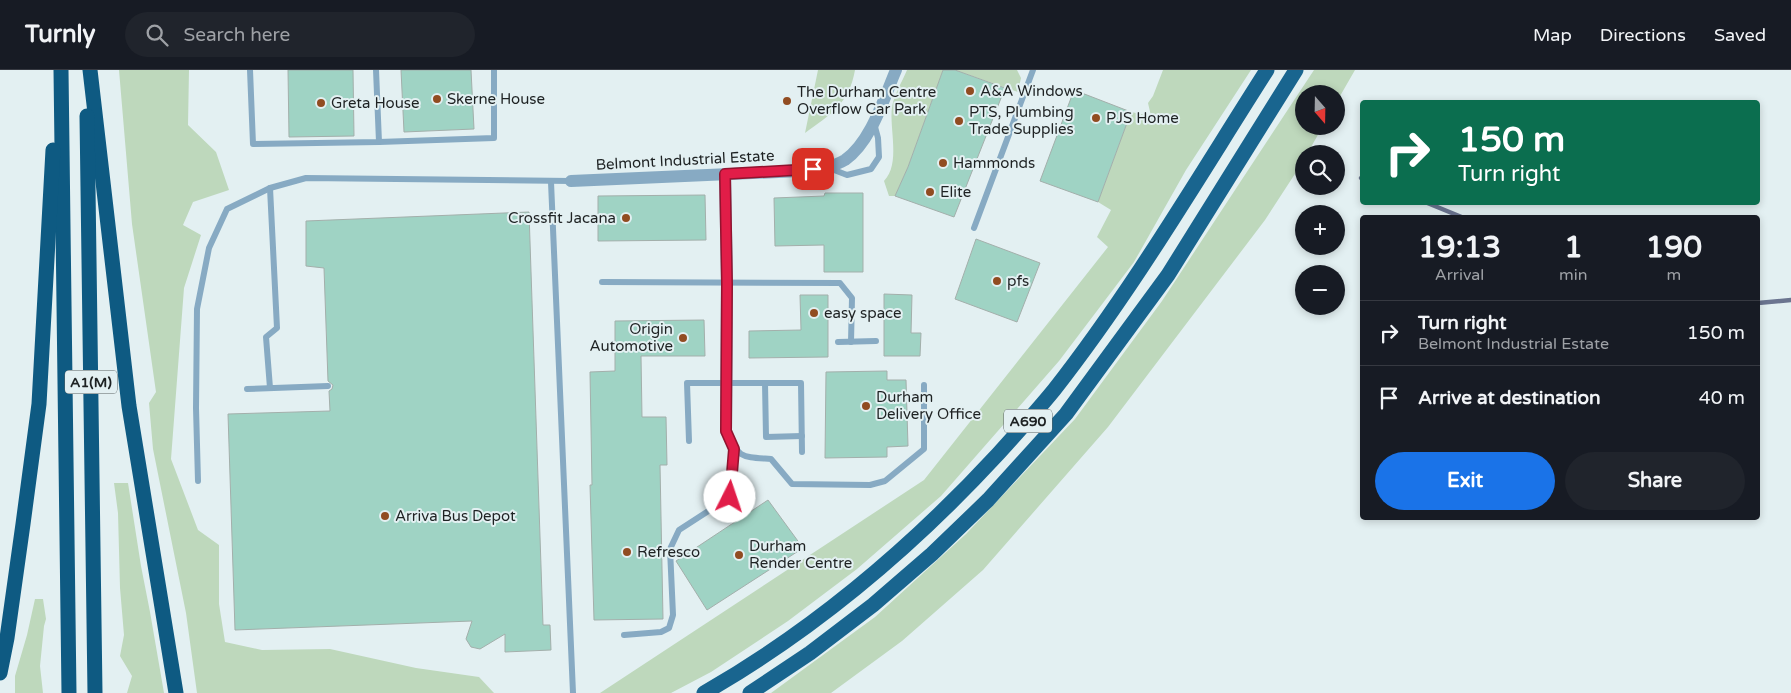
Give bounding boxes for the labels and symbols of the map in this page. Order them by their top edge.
place label: A&A Windows [980,82,1083,100]
place label: The Durham Centre Overflow Car Park [797,83,936,118]
marker: A&A Windows [964,85,976,97]
north arrow [1295,85,1345,135]
place label: Skerne House [447,90,545,108]
marker: Skerne House [431,93,443,105]
place label: Greta House [331,94,420,112]
marker: The Durham Centre Overflow Car Park [781,95,793,107]
marker: Greta House [315,97,327,109]
place label: PTS, Plumbing Trade Supplies [969,103,1074,138]
place label: PJS Home [1106,109,1179,127]
marker: PJS Home [1090,112,1102,124]
marker: PTS, Plumbing Trade Supplies [953,115,965,127]
street label: Belmont Industrial Estate [595,146,775,174]
pin [792,148,834,190]
place label: Hammonds [953,154,1035,172]
marker: Hammonds [937,157,949,169]
place label: Elite [940,183,971,201]
marker: Elite [924,186,936,198]
place label: Crossfit Jacana [508,209,616,227]
marker: Crossfit Jacana [620,212,632,224]
place label: pfs [1007,272,1029,290]
marker: pfs [991,275,1003,287]
place label: easy space [824,304,902,322]
marker: easy space [808,307,820,319]
place label: Origin Automotive [590,320,673,355]
marker: Origin Automotive [677,332,689,344]
road number: A1(M) [65,370,117,394]
place label: Durham Delivery Office [876,388,981,423]
marker: Durham Delivery Office [860,400,872,412]
road number: A690 [1004,410,1052,432]
position arrow [703,470,755,522]
place label: Arriva Bus Depot [395,507,516,525]
marker: Arriva Bus Depot [379,510,391,522]
place label: Durham Render Centre [749,537,852,572]
place label: Refresco [637,543,700,561]
marker: Refresco [621,546,633,558]
marker: Durham Render Centre [733,549,745,561]

